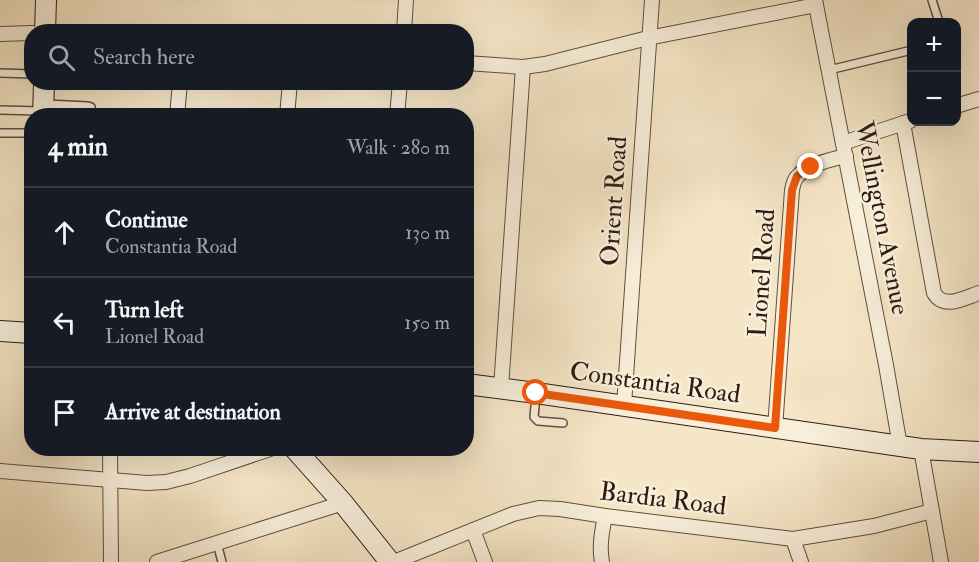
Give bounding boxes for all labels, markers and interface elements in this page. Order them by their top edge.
map controls [907,18,961,126]
button: + [907,18,961,72]
search box [24,24,474,90]
icon: search [45,41,78,74]
text: Search here [93,43,195,71]
button: − [907,72,961,126]
street label: Wellington Avenue [847,118,916,318]
text: 4 min [48,131,108,163]
text: Walk · 280 m [347,135,450,160]
street label: Orient Road [594,135,635,267]
route end [797,153,823,179]
text: Continue [105,206,188,234]
street label: Lionel Road [742,207,782,338]
icon: ahead [48,216,81,249]
text: 130 m [405,220,450,245]
text: Constantia Road [105,234,237,259]
text: Turn left [105,296,184,324]
icon: left [48,306,81,339]
text: 150 m [404,310,450,335]
text: Lionel Road [105,324,204,349]
street label: Constantia Road [568,355,743,411]
route start [522,379,548,405]
icon: arrive [48,396,81,429]
text: Arrive at destination [105,398,281,426]
street label: Bardia Road [598,475,728,523]

